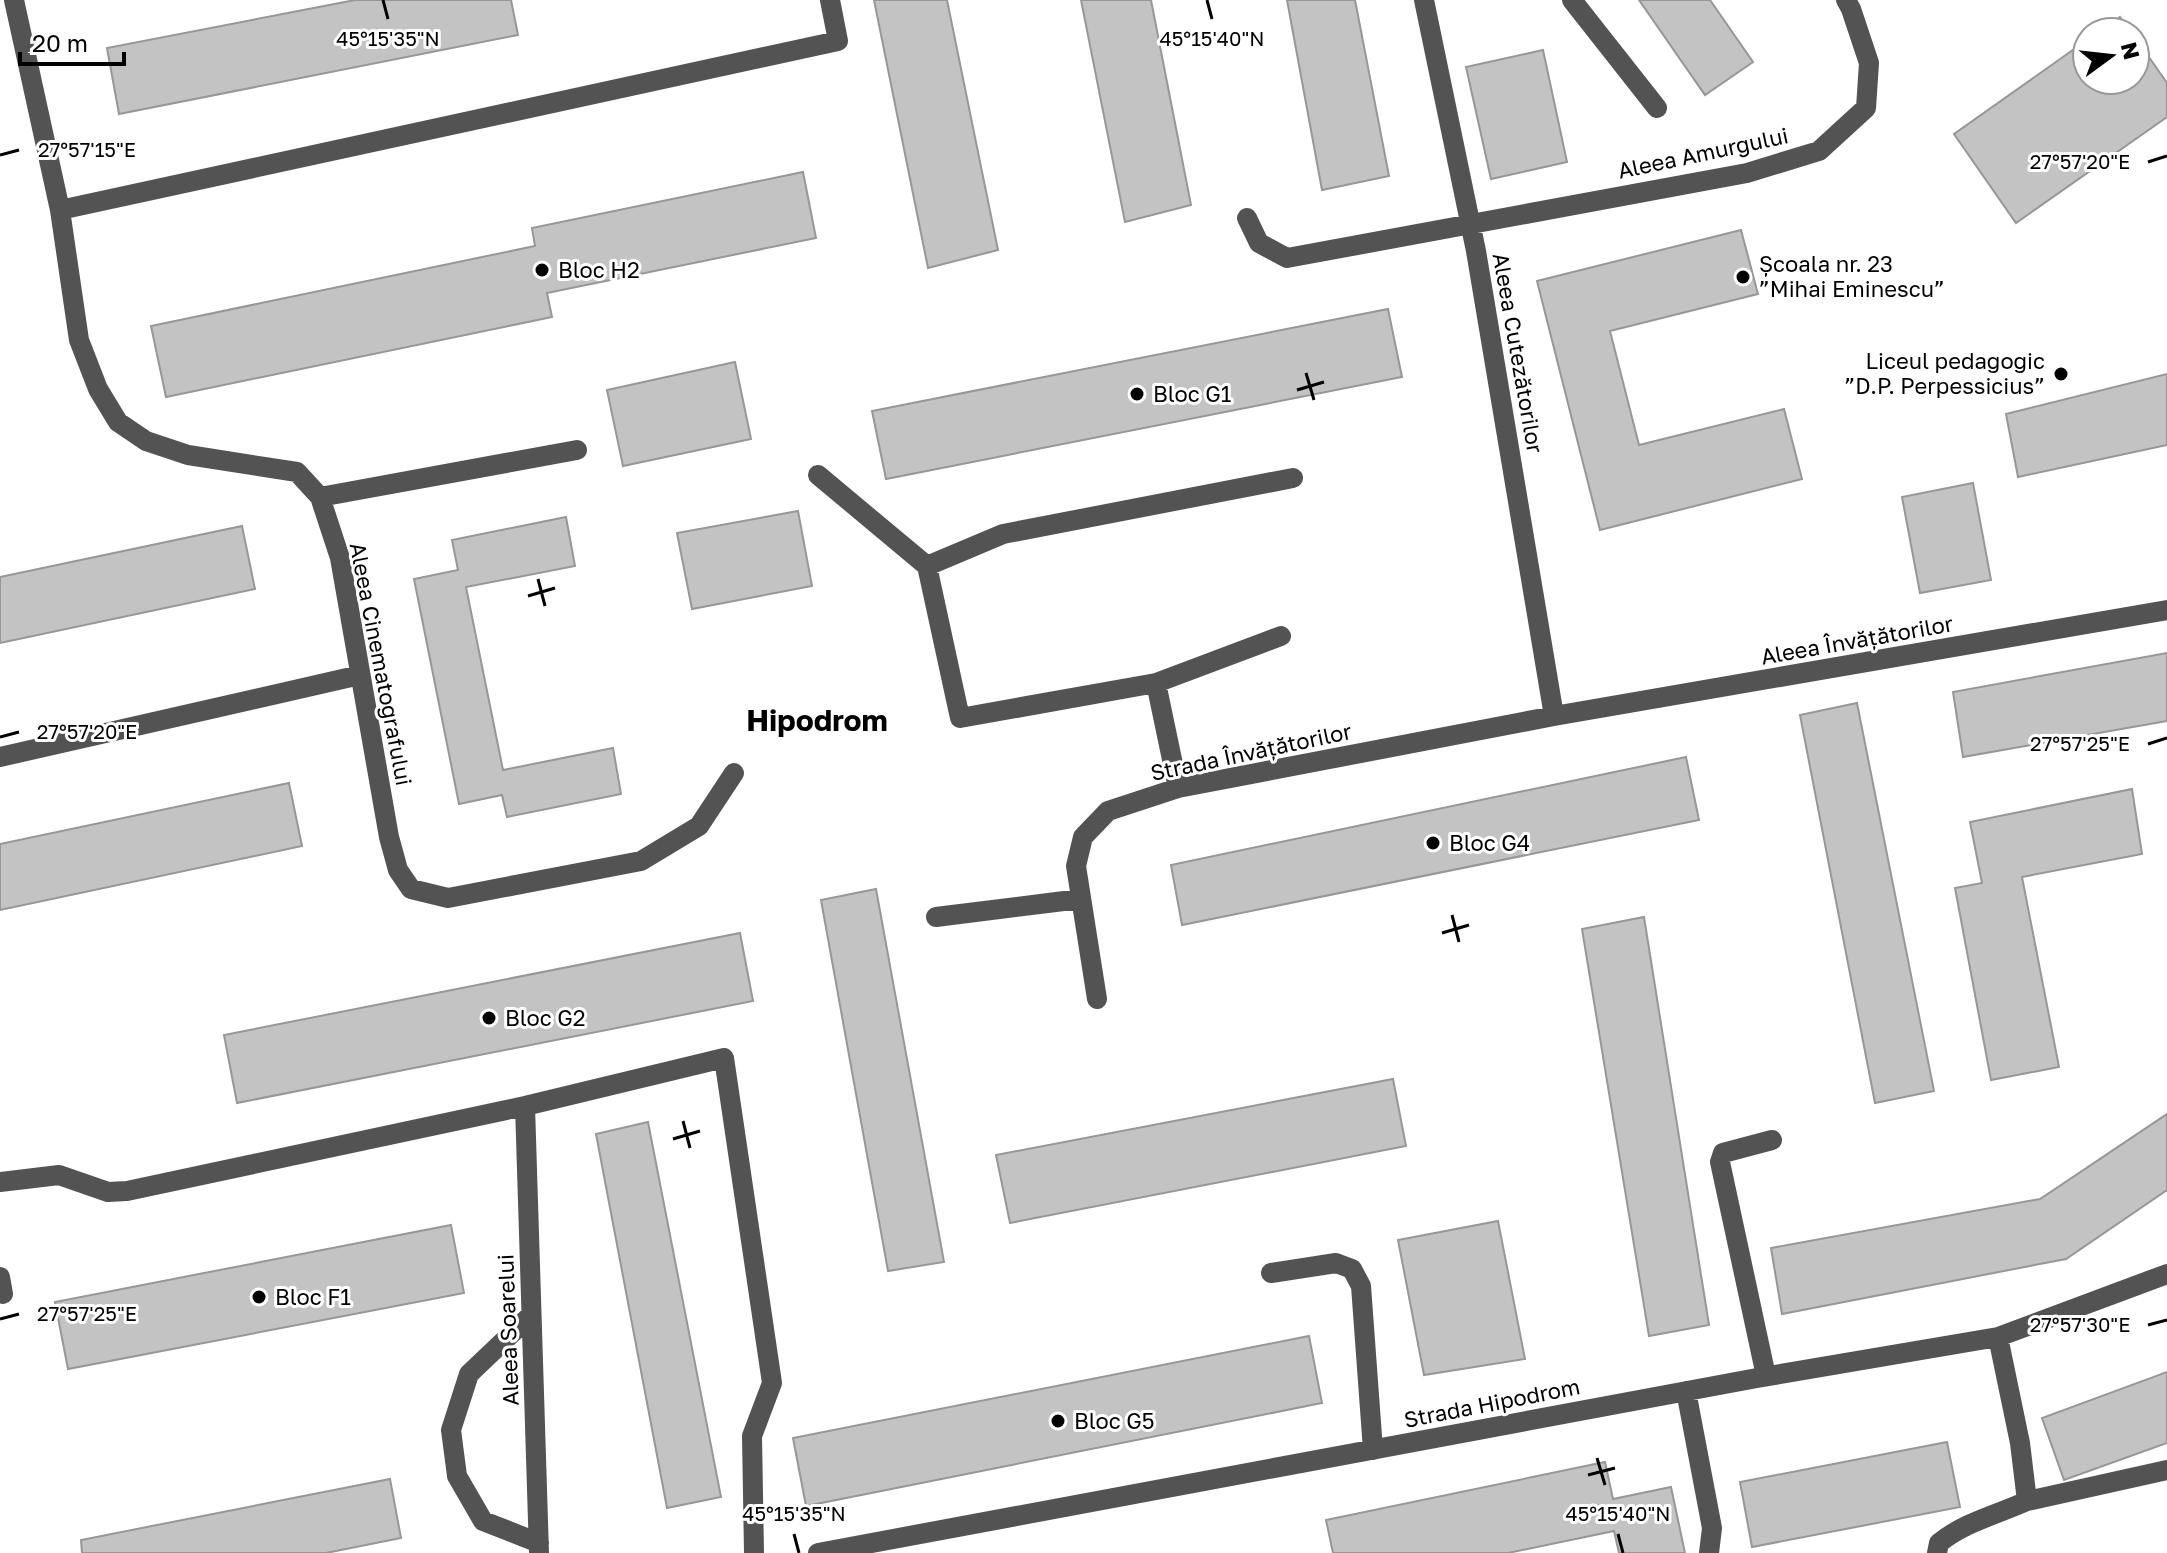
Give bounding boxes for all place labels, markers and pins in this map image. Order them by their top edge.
place label: Școala nr. 23 ”Mihai Eminescu” [1759,250,1945,302]
place label: Bloc H2 [558,256,640,283]
marker: Bloc H2 [533,261,551,279]
marker: Școala nr. 23 ”Mihai Eminescu” [1734,268,1752,286]
place label: Liceul pedagogic ”D.P. Perpessicius” [1845,347,2045,399]
marker: Liceul pedagogic ”D.P. Perpessicius” [2052,365,2070,383]
place label: Bloc G1 [1153,380,1232,407]
marker: Bloc G1 [1128,385,1146,403]
place label: Bloc G4 [1449,829,1530,856]
marker: Bloc G4 [1424,834,1442,852]
place label: Bloc G2 [505,1004,586,1031]
marker: Bloc G2 [480,1009,498,1027]
place label: Bloc F1 [275,1283,351,1310]
marker: Bloc F1 [250,1288,268,1306]
place label: Bloc G5 [1074,1407,1155,1434]
marker: Bloc G5 [1049,1412,1067,1430]

